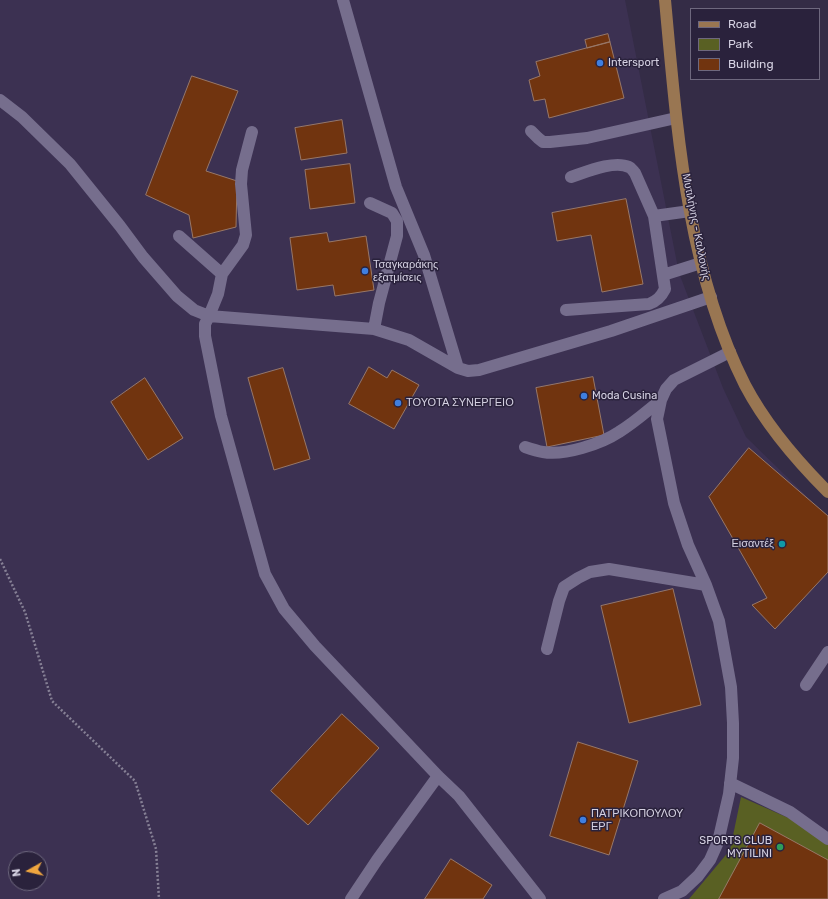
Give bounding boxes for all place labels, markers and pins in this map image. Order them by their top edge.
place label: Intersport [608,56,659,70]
marker: Intersport [595,58,605,68]
place label: Τσαγκαράκης εξατμίσεις [373,258,438,284]
marker: Τσαγκαράκης εξατμίσεις [360,266,370,276]
place label: Moda Cusina [592,389,657,403]
marker: Moda Cusina [579,391,589,401]
place label: ΤΟΥΟΤΑ ΣΥΝΕΡΓΕΙΟ [406,396,514,410]
marker: ΤΟΥΟΤΑ ΣΥΝΕΡΓΕΙΟ [393,398,403,408]
place label: Εισαντέξ [731,537,774,551]
marker: Εισαντέξ [777,539,787,549]
place label: ΠΑΤΡΙΚΟΠΟΥΛΟΥ ΕΡΓ [591,807,683,833]
marker: ΠΑΤΡΙΚΟΠΟΥΛΟΥ ΕΡΓ [578,815,588,825]
place label: SPORTS CLUB MYTILINI [699,834,772,860]
marker: SPORTS CLUB MYTILINI [775,842,785,852]

